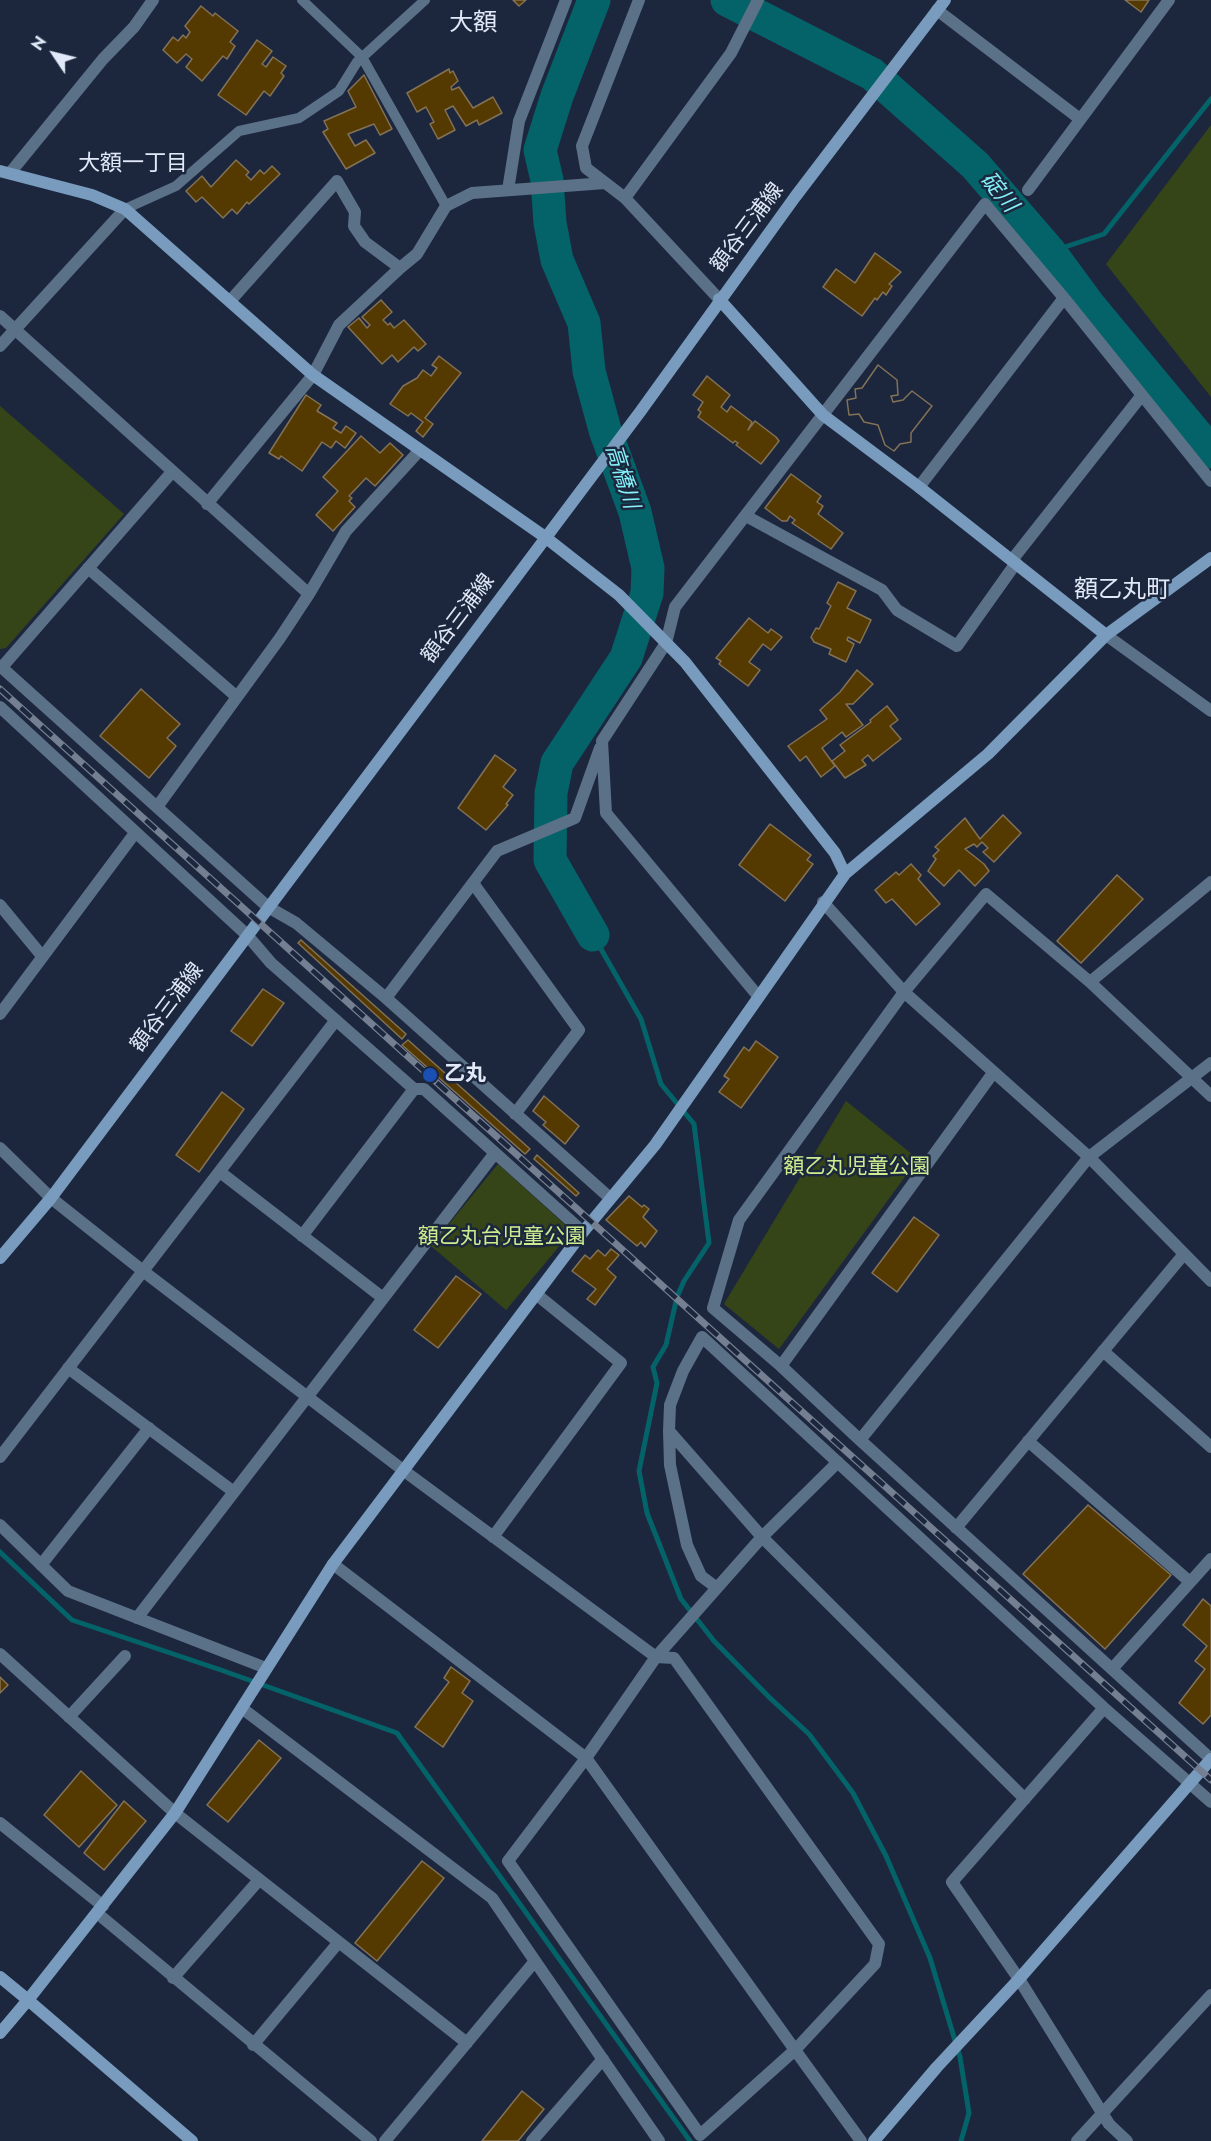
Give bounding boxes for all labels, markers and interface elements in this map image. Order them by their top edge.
district label: 大額 [449,10,497,38]
north arrow [24,24,84,84]
text: N [26,32,52,55]
district label: 大額一丁目 [78,152,188,178]
water label: 碇川 [974,168,1022,218]
street label: 額谷三浦線 [706,178,790,278]
water label: 高橋川 [599,442,643,512]
street label: 額谷三浦線 [417,569,501,669]
district label: 額乙丸町 [1074,577,1170,605]
street label: 額谷三浦線 [126,958,210,1058]
place label: 乙丸 [444,1062,486,1088]
marker: 乙丸 [421,1066,439,1084]
park label: 額乙丸児童公園 [784,1155,930,1181]
park label: 額乙丸台児童公園 [418,1225,586,1251]

